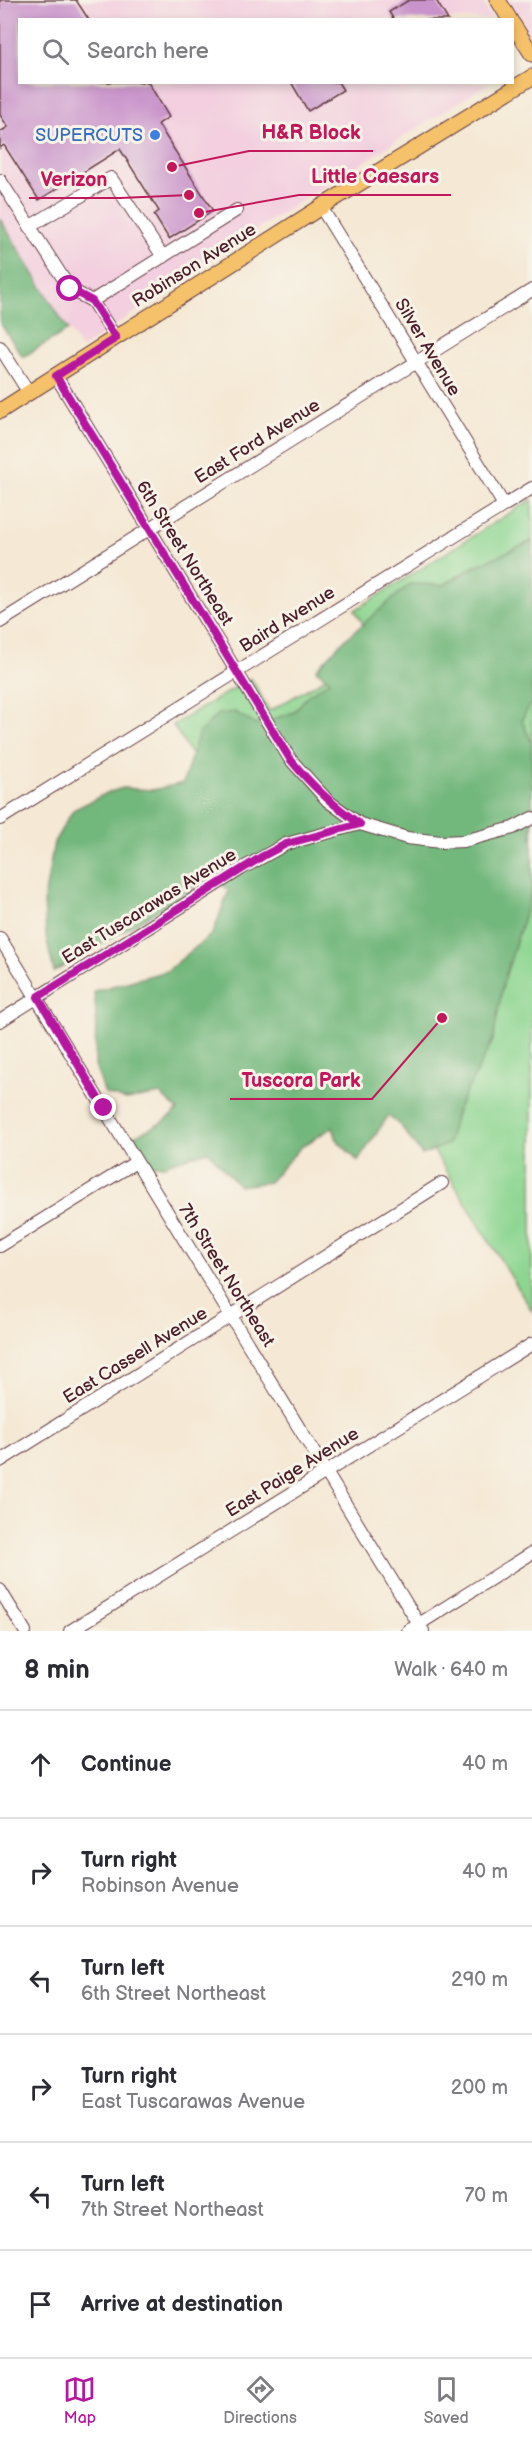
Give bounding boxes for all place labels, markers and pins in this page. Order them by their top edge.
callout: H&R Block [249,113,373,151]
place label: SUPERCUTS [35,125,143,146]
marker: SUPERCUTS [148,128,162,142]
callout: Little Caesars [299,157,451,195]
callout: Verizon [29,160,120,198]
callout: Tuscora Park [230,1061,372,1099]

